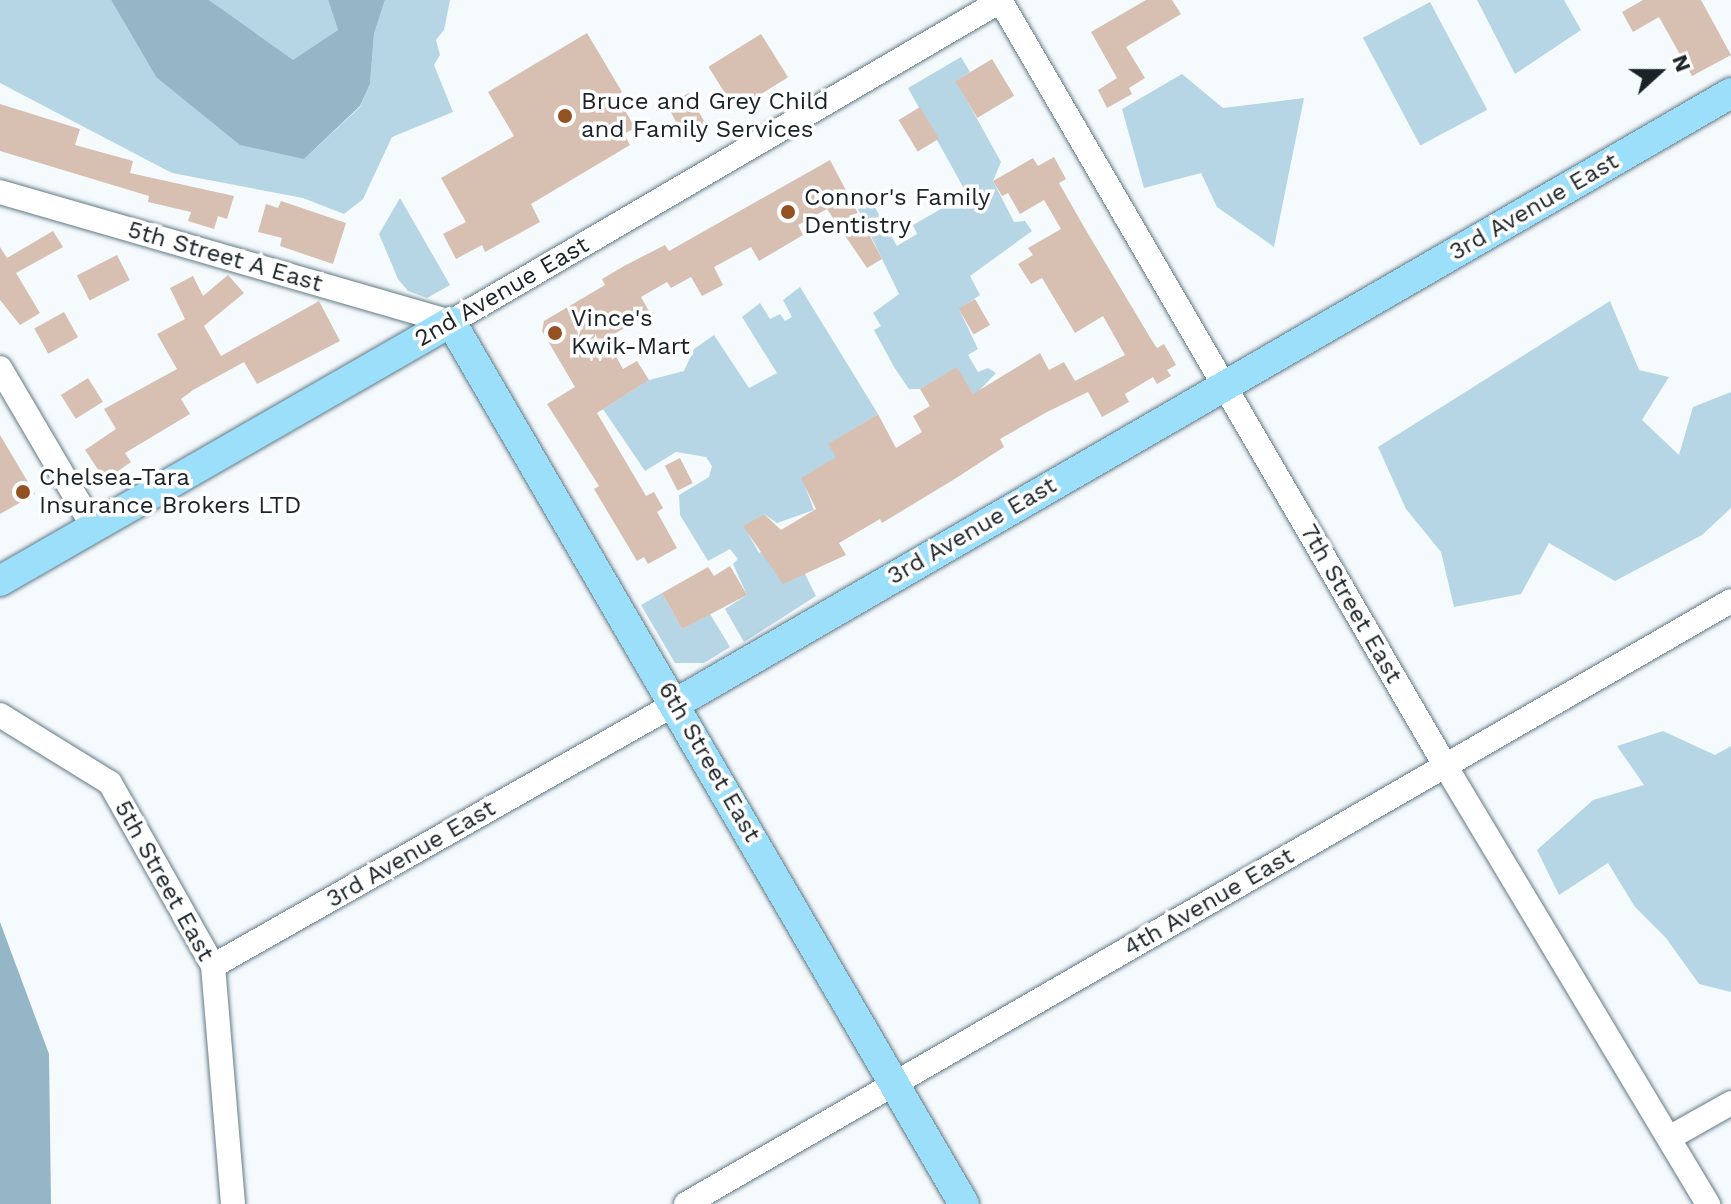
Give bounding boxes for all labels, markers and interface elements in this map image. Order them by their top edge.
north arrow [1619,32,1699,112]
text: N [1667,51,1696,75]
place label: Bruce and Grey Child and Family Services [581,88,829,144]
marker: Bruce and Grey Child and Family Services [556,107,574,125]
street label: 3rd Avenue East [1444,147,1624,267]
place label: Connor's Family Dentistry [804,184,990,240]
marker: Connor's Family Dentistry [779,203,797,221]
street label: 5th Street A East [123,215,327,299]
street label: 2nd Avenue East [410,230,594,354]
place label: Vince's Kwik-Mart [571,305,690,361]
marker: Vince's Kwik-Mart [546,324,564,342]
place label: Chelsea-Tara Insurance Brokers LTD [39,464,301,520]
street label: 3rd Avenue East [882,471,1062,591]
marker: Chelsea-Tara Insurance Brokers LTD [14,483,32,501]
street label: 7th Street East [1294,519,1408,689]
street label: 6th Street East [652,677,766,847]
street label: 3rd Avenue East [321,794,501,914]
street label: 5th Street East [108,796,220,966]
street label: 4th Avenue East [1118,841,1300,963]

